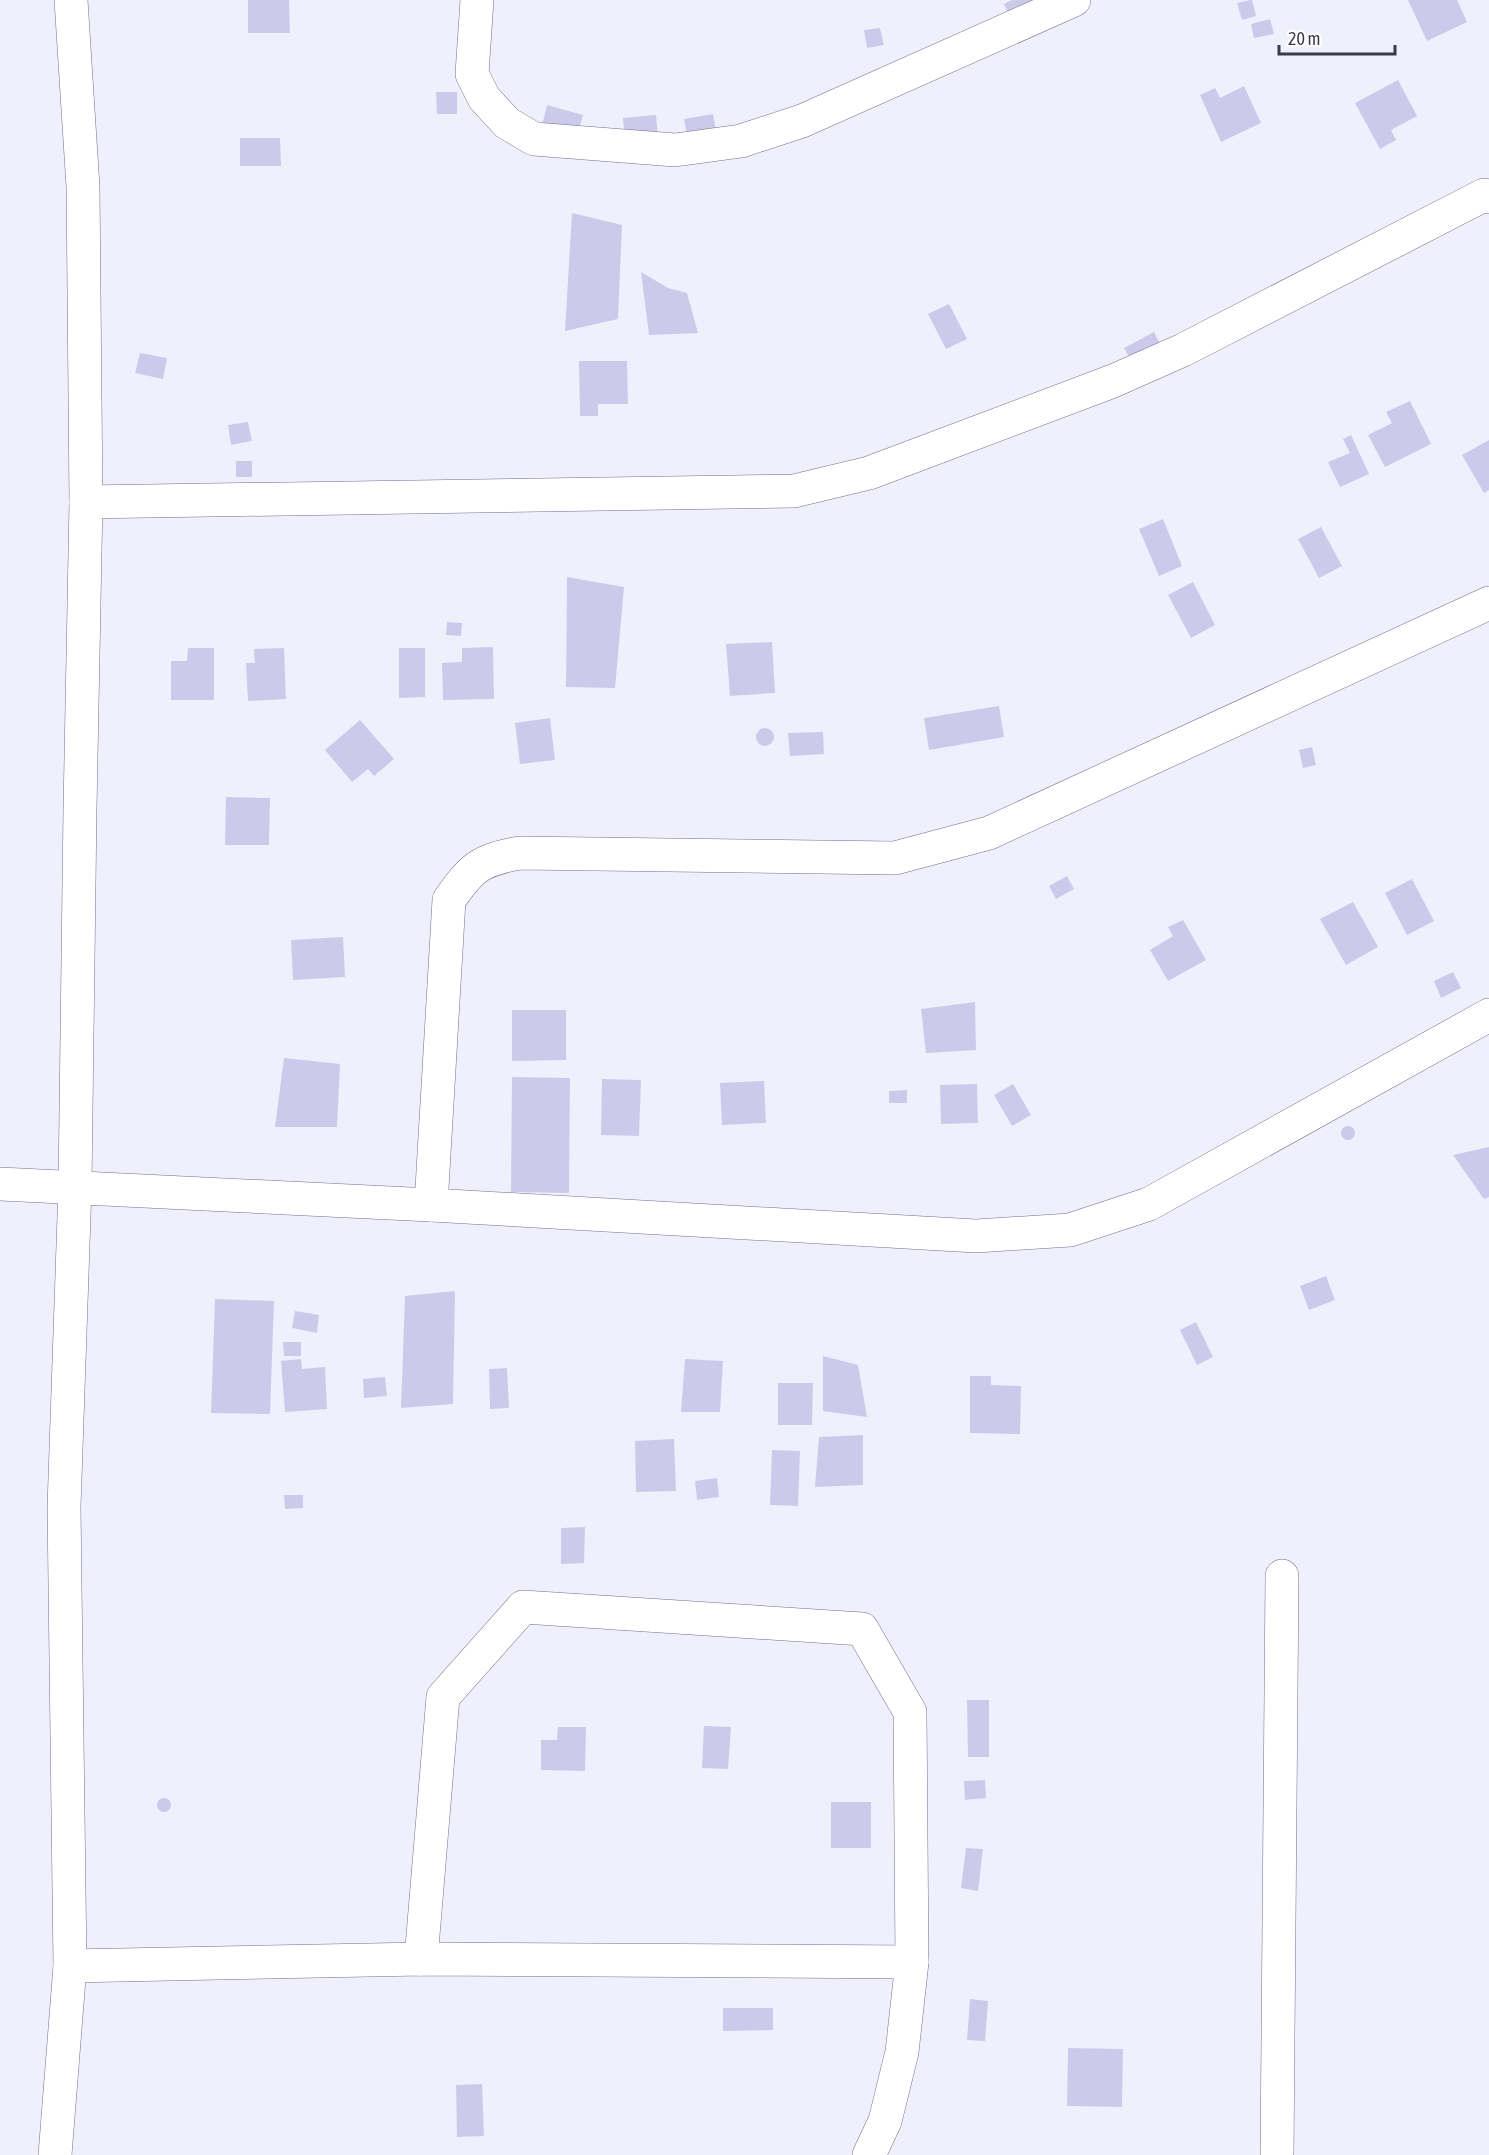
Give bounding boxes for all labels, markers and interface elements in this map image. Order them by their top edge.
scale bar [1279,18,1394,56]
text: 20 m [1288,28,1320,49]

